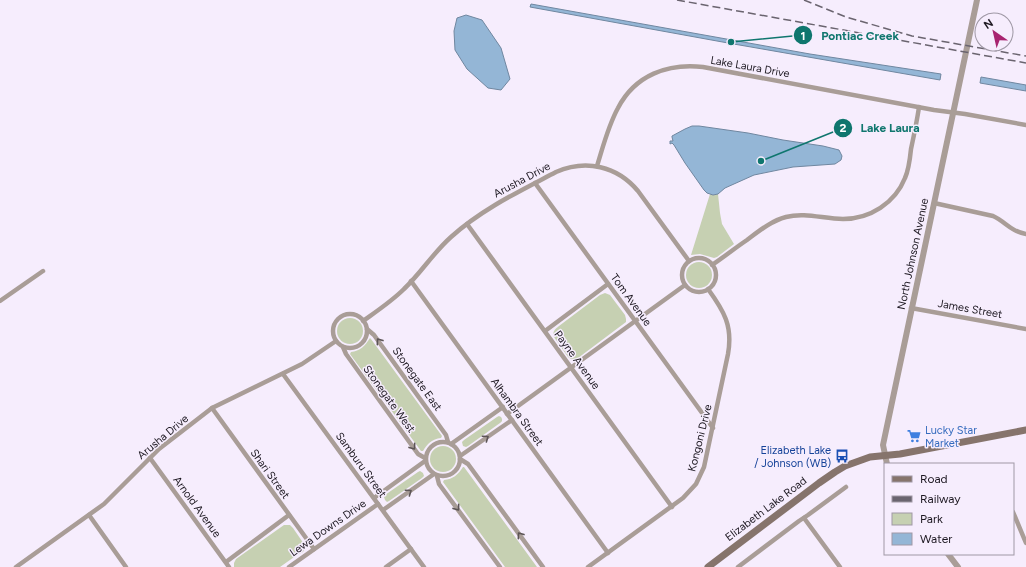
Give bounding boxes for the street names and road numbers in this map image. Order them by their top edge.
street label: Lake Laura Drive [709,54,791,80]
street label: Arusha Drive [491,160,553,200]
street label: North Johnson Avenue [895,197,931,311]
street label: Tom Avenue [608,271,654,329]
street label: James Street [937,297,1003,321]
street label: Payne Avenue [551,328,603,392]
street label: Stonegate East [389,345,445,413]
street label: Stonegate West [360,363,418,435]
street label: Alhambra Street [488,376,546,448]
street label: Kongoni Drive [685,403,715,473]
street label: Arusha Drive [135,412,191,462]
street label: Samburu Street [333,430,389,500]
street label: Shari Street [248,447,292,501]
street label: Arnold Avenue [170,474,224,540]
street label: Elizabeth Lake Road [723,474,809,544]
street label: Lewa Downs Drive [287,497,369,559]

